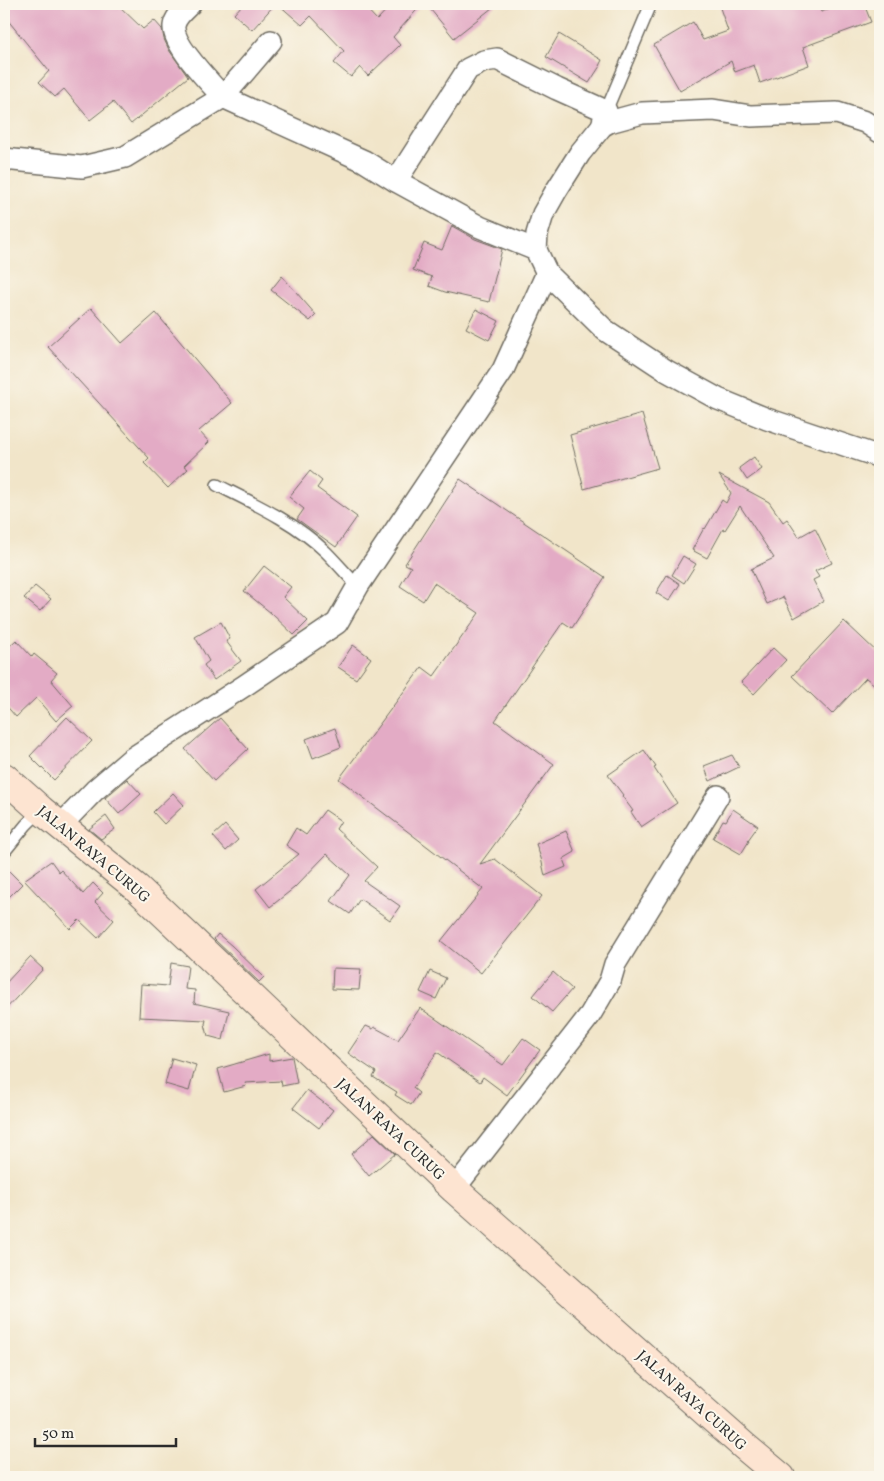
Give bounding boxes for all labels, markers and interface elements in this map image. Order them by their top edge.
street label: JALAN RAYA CURUG [32,802,154,909]
street label: JALAN RAYA CURUG [331,1074,449,1186]
street label: JALAN RAYA CURUG [631,1346,751,1456]
scale bar [35,1416,176,1448]
text: 50 m [42,1424,74,1445]

